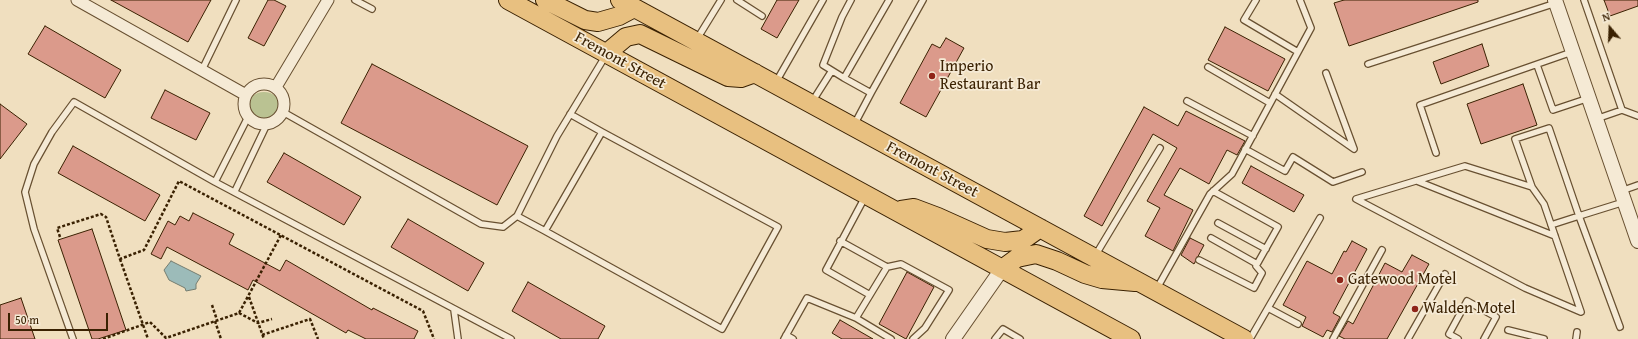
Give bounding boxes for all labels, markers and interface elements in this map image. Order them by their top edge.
north arrow [1590,8,1630,48]
text: N [1600,8,1612,25]
street label: Fremont Street [571,28,669,94]
place label: Imperio Restaurant Bar [940,57,1040,95]
marker: Imperio Restaurant Bar [927,71,937,81]
street label: Fremont Street [883,138,981,202]
place label: Gatewood Motel [1348,270,1457,290]
marker: Gatewood Motel [1335,275,1345,285]
place label: Walden Motel [1423,299,1516,319]
marker: Walden Motel [1410,304,1420,314]
scale bar [10,305,110,331]
text: 50 m [15,311,39,328]

